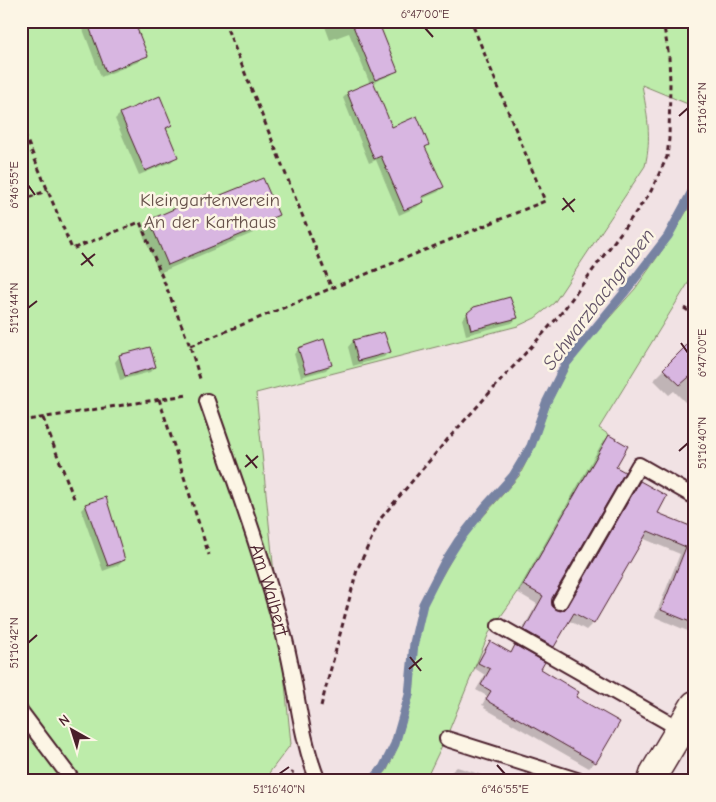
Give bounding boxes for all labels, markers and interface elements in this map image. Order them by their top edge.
text: 6°47'00"E [401,7,449,21]
text: 51°16'42"N [695,82,709,134]
text: 6°46'55"E [7,161,21,209]
park label: Kleingartenverein An der Karthaus [140,189,280,233]
water label: Schwarzbachgraben [538,224,659,375]
text: 51°16'44"N [7,283,21,333]
text: 6°47'00"E [695,329,709,377]
text: 51°16'40"N [695,417,709,469]
street label: Am Walbert [245,541,294,639]
text: 51°16'42"N [7,617,21,669]
north arrow [48,704,98,754]
text: N [55,711,73,730]
text: 51°16'40"N [253,782,305,796]
text: 6°46'55"E [481,782,529,796]

